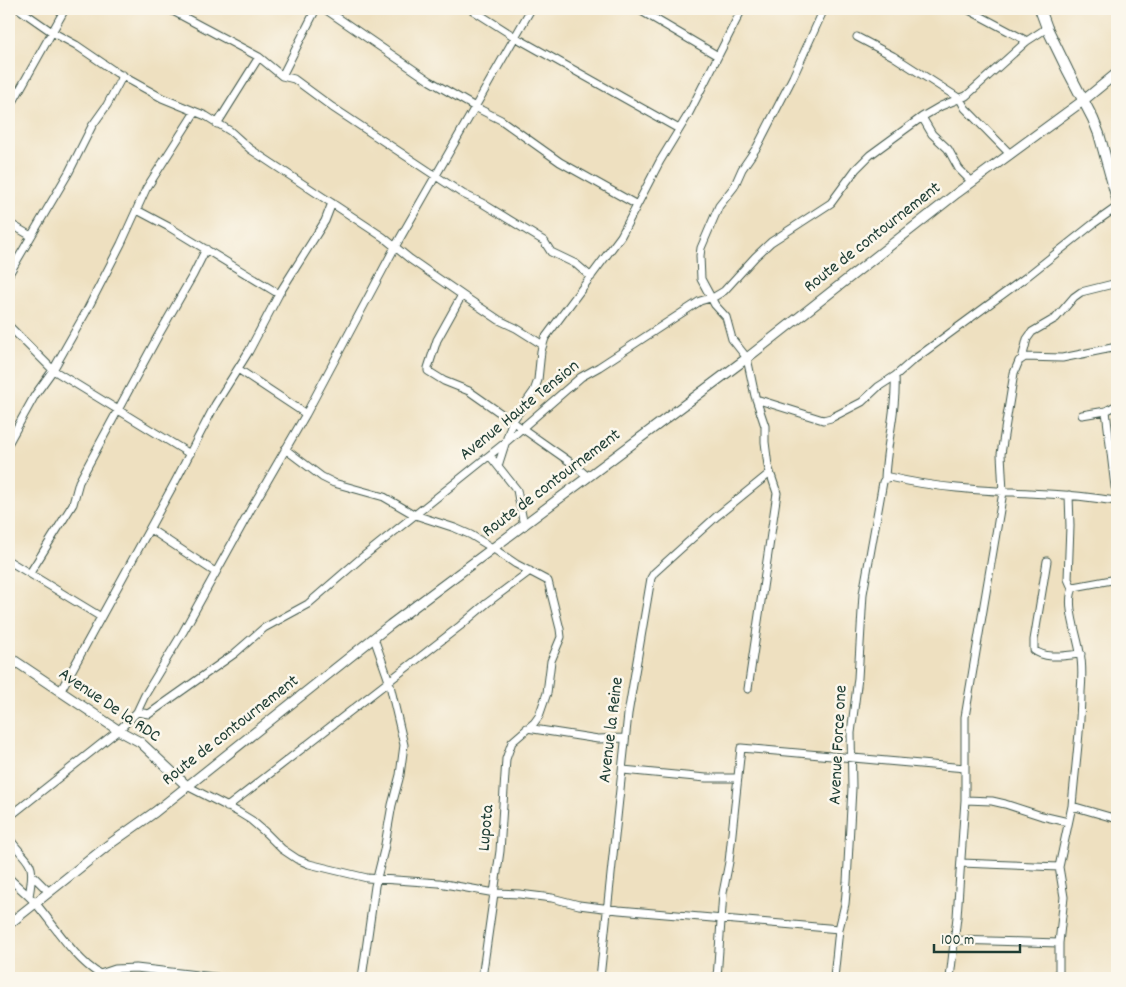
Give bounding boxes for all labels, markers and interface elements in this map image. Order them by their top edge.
street label: Route de contournement [799,176,947,300]
street label: Avenue Haute Tension [455,355,585,467]
street label: Route de contournement [477,423,627,544]
street label: Avenue De la RDC [53,663,165,750]
street label: Route de contournement [157,669,305,793]
street label: Avenue la Reine [593,676,631,784]
street label: Avenue Force one [823,685,855,805]
street label: Lupota [473,803,502,852]
scale bar [934,922,1020,954]
text: 100 m [941,930,974,952]

